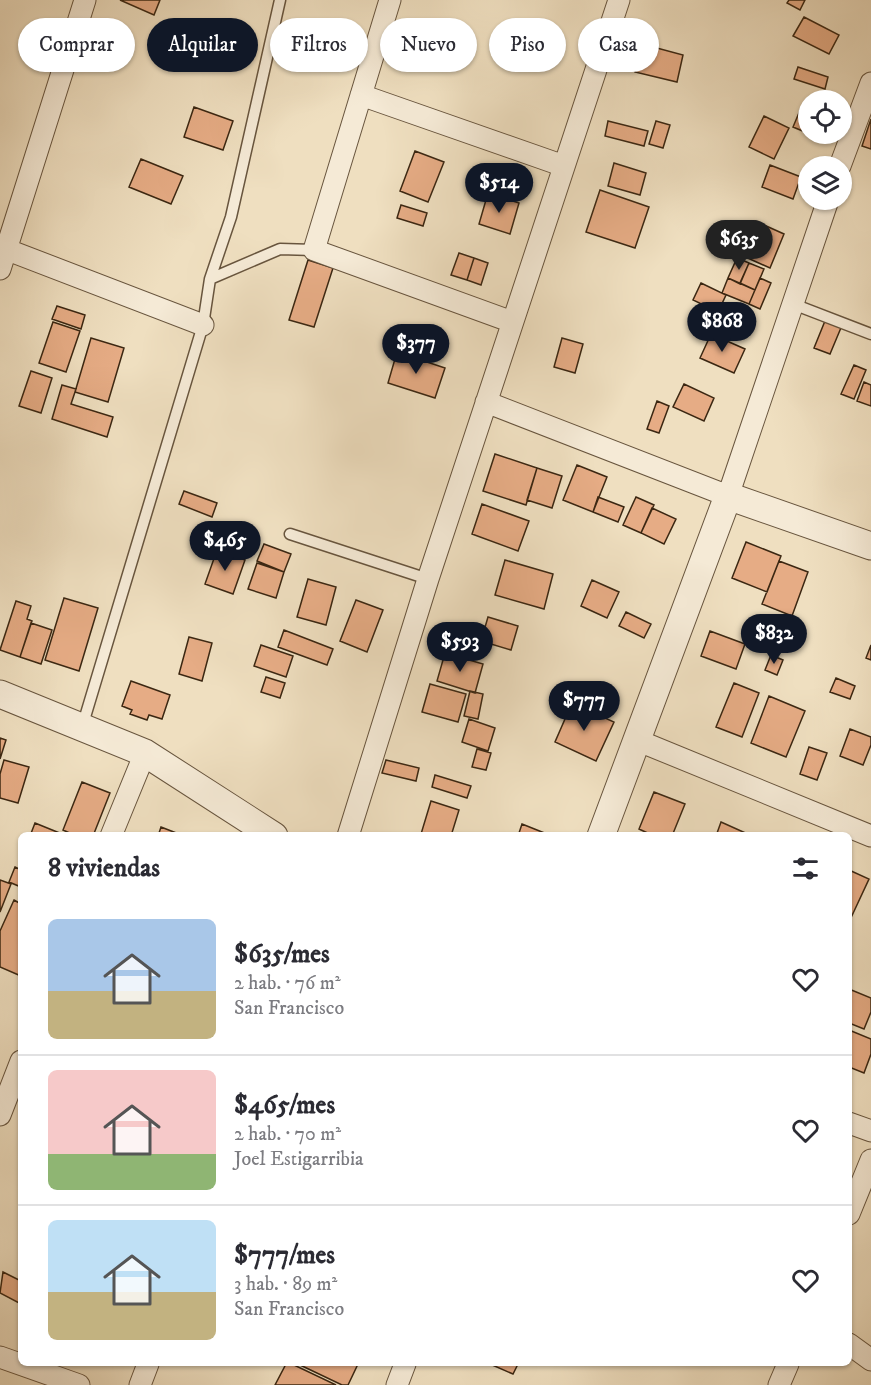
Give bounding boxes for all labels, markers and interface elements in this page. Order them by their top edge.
chip: Comprar [18,18,135,72]
chip: Alquilar [147,18,258,72]
chip: Filtros [270,18,368,72]
chip: Nuevo [380,18,477,72]
chip: Piso [489,18,566,72]
chip: Casa [578,18,659,72]
map controls [798,90,852,210]
button: locate [798,90,852,144]
button: layers [798,156,852,210]
pin: $514 [463,163,535,214]
text: $514 [479,170,519,195]
pin: $635 [703,220,775,271]
text: $635 [720,227,758,252]
pin: $868 [686,302,758,353]
text: $868 [701,309,743,334]
pin: $377 [380,324,452,375]
text: $377 [396,331,436,356]
pin: $465 [189,521,261,572]
text: $465 [204,528,246,553]
pin: $832 [738,614,810,665]
text: $832 [755,621,793,646]
pin: $593 [424,622,496,673]
text: $593 [441,629,479,654]
pin: $777 [548,681,620,732]
text: $777 [563,688,605,713]
text: 8 viviendas [48,852,160,885]
icon: filters [789,852,822,885]
text: $635/mes [234,938,330,971]
icon: home [96,943,168,1015]
icon: heart [789,963,822,996]
text: 2 hab. · 76 m² [234,971,341,996]
text: San Francisco [234,996,344,1021]
text: $465/mes [234,1089,335,1122]
icon: home [96,1094,168,1166]
icon: heart [789,1114,822,1147]
text: 2 hab. · 70 m² [234,1122,341,1147]
text: Joel Estigarribia [234,1147,364,1172]
text: $777/mes [234,1239,335,1272]
icon: home [96,1244,168,1316]
icon: heart [789,1264,822,1297]
text: 3 hab. · 89 m² [234,1272,337,1297]
text: San Francisco [234,1297,344,1322]

